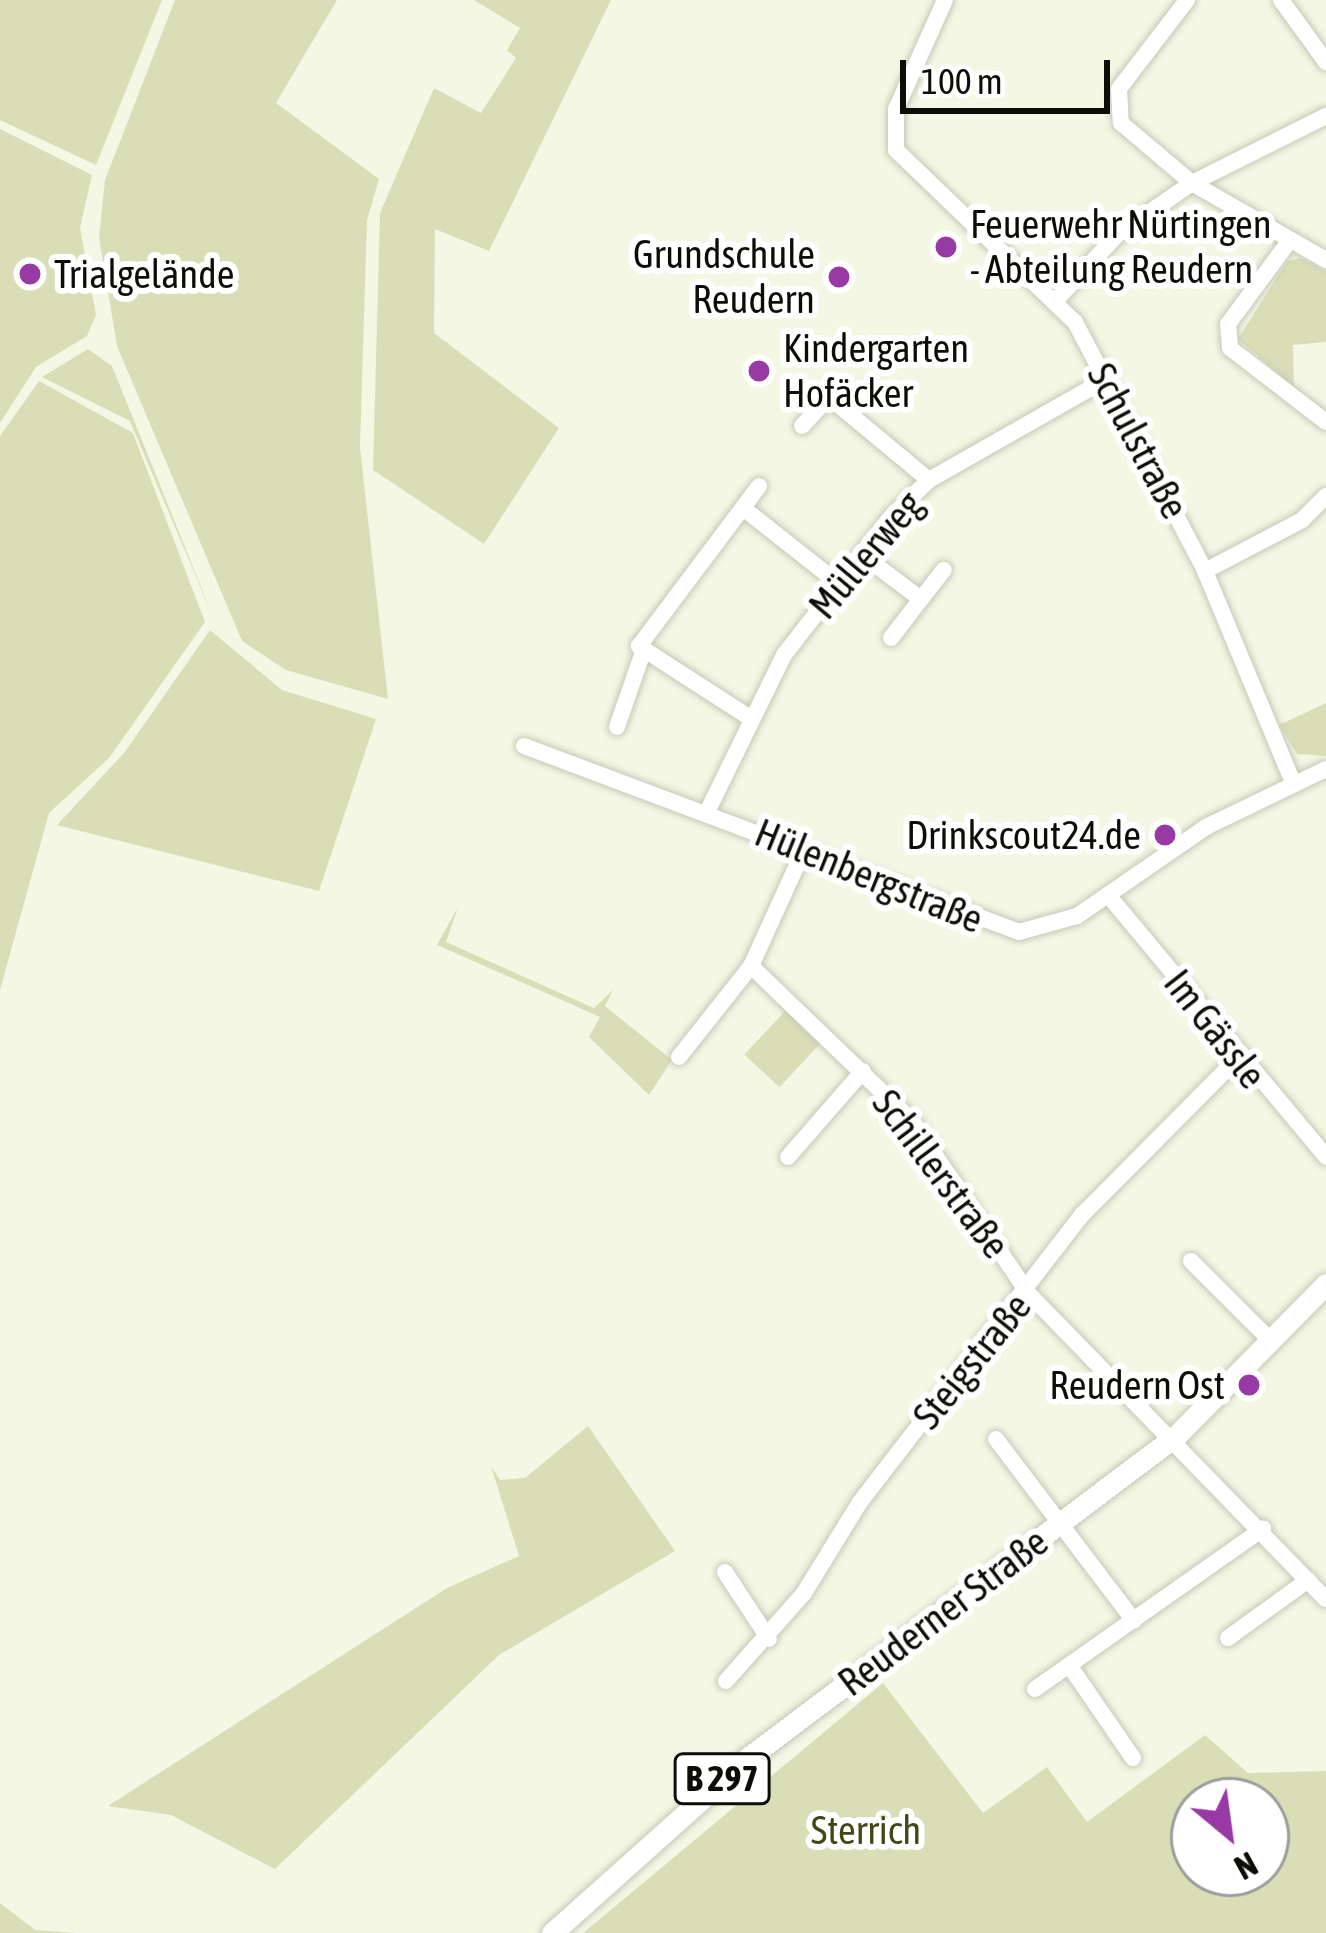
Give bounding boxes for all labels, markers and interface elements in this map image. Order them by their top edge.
scale bar [906,36,1116,110]
text: 100 m [921,60,1003,102]
place label: Feuerwehr Nürtingen - Abteilung Reudern [970,202,1272,293]
place label: Grundschule Reudern [633,232,815,323]
marker: Feuerwehr Nürtingen - Abteilung Reudern [933,234,959,260]
place label: Trialgelände [54,251,234,297]
marker: Trialgelände [17,261,43,287]
marker: Grundschule Reudern [826,264,852,290]
place label: Kindergarten Hofäcker [783,326,969,417]
street label: Schulstraße [1078,355,1198,527]
marker: Kindergarten Hofäcker [746,358,772,384]
street label: Müllerweg [799,482,933,628]
street label: Hülenbergstraße [748,809,990,943]
place label: Drinkscout24.de [906,812,1141,858]
marker: Drinkscout24.de [1152,822,1178,848]
street label: Im Gässle [1154,960,1276,1098]
street label: Schillerstraße [863,1081,1019,1267]
street label: Steigstraße [903,1284,1041,1438]
place label: Reudern Ost [1049,1362,1225,1408]
marker: Reudern Ost [1236,1372,1262,1398]
street label: Reuderner Straße [829,1518,1057,1706]
road number: B 297 [671,1749,773,1809]
north arrow [1170,1777,1290,1897]
park label: Sterrich [811,1807,921,1853]
text: N [1228,1845,1264,1887]

